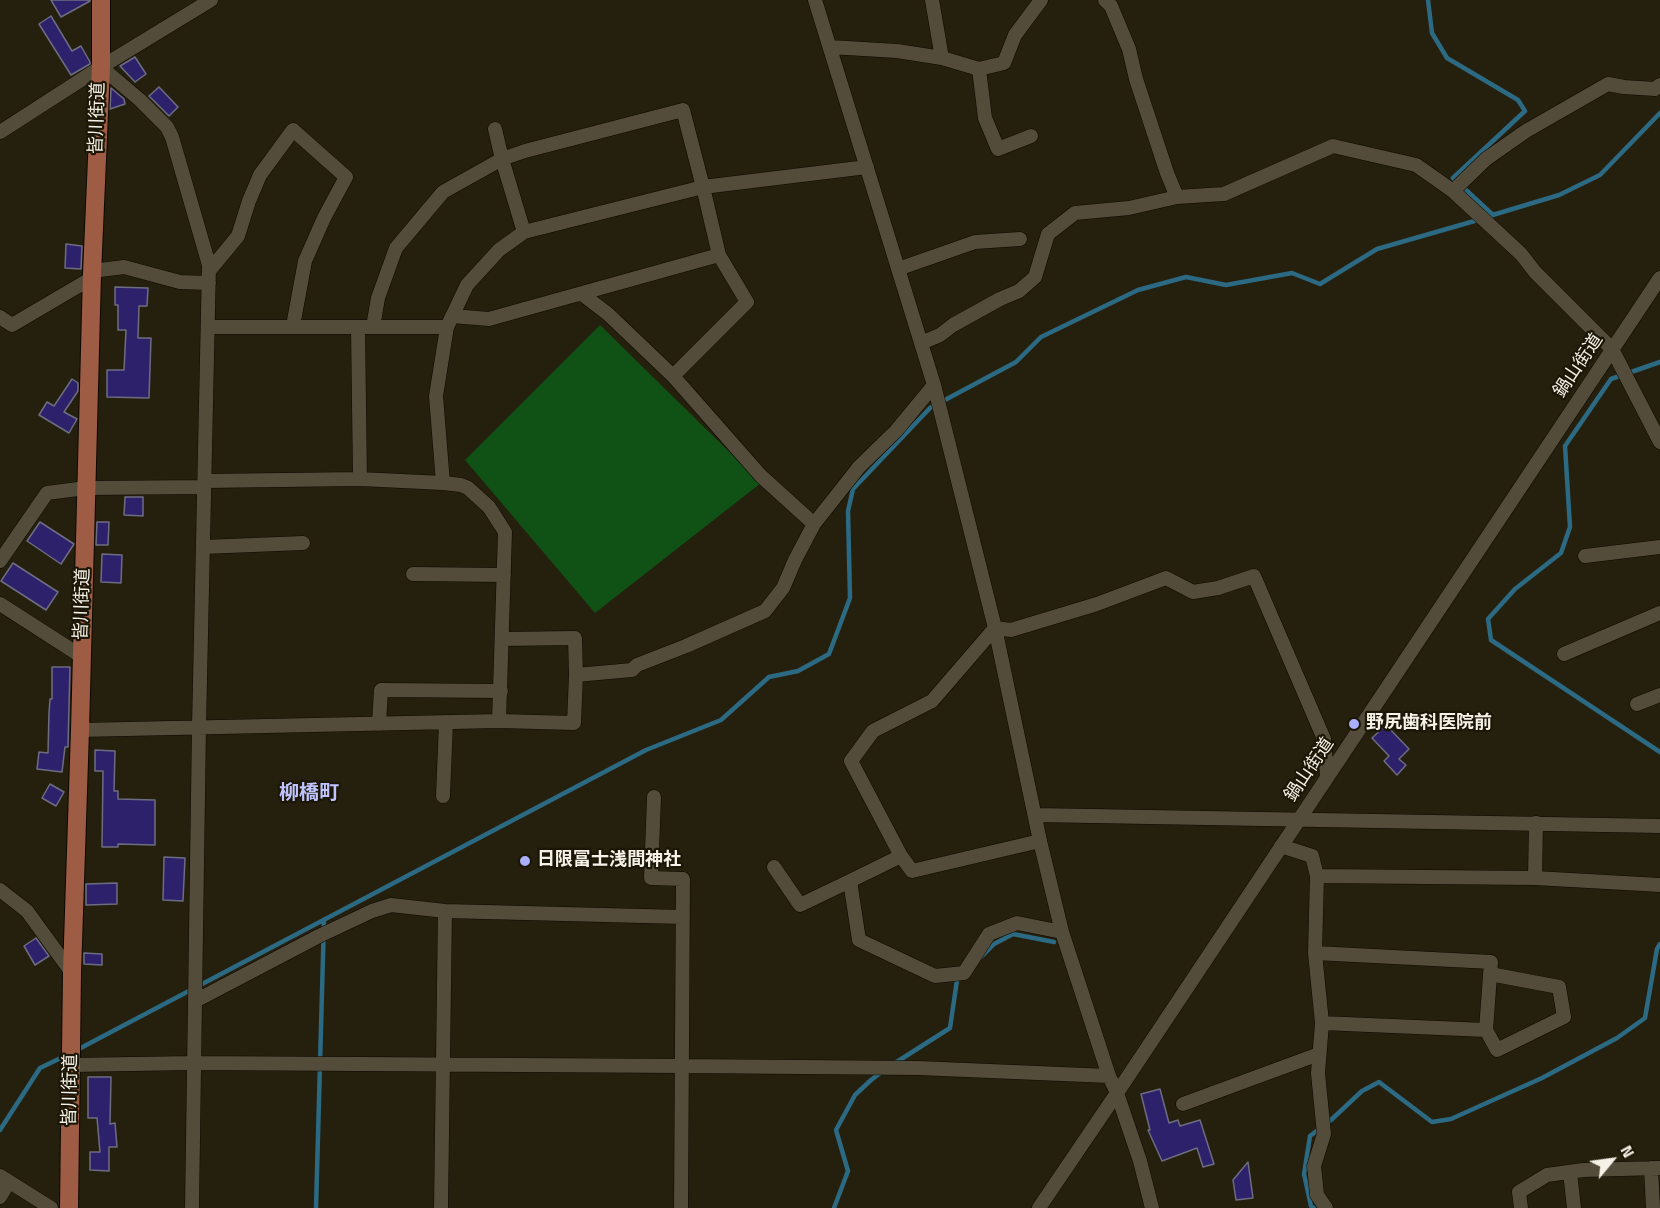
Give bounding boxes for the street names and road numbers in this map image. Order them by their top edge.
street label: 皆川街道 [86,82,110,154]
street label: 鍋山街道 [1550,330,1608,402]
street label: 皆川街道 [71,568,95,640]
street label: 鍋山街道 [1281,734,1339,806]
street label: 皆川街道 [60,1054,82,1126]

